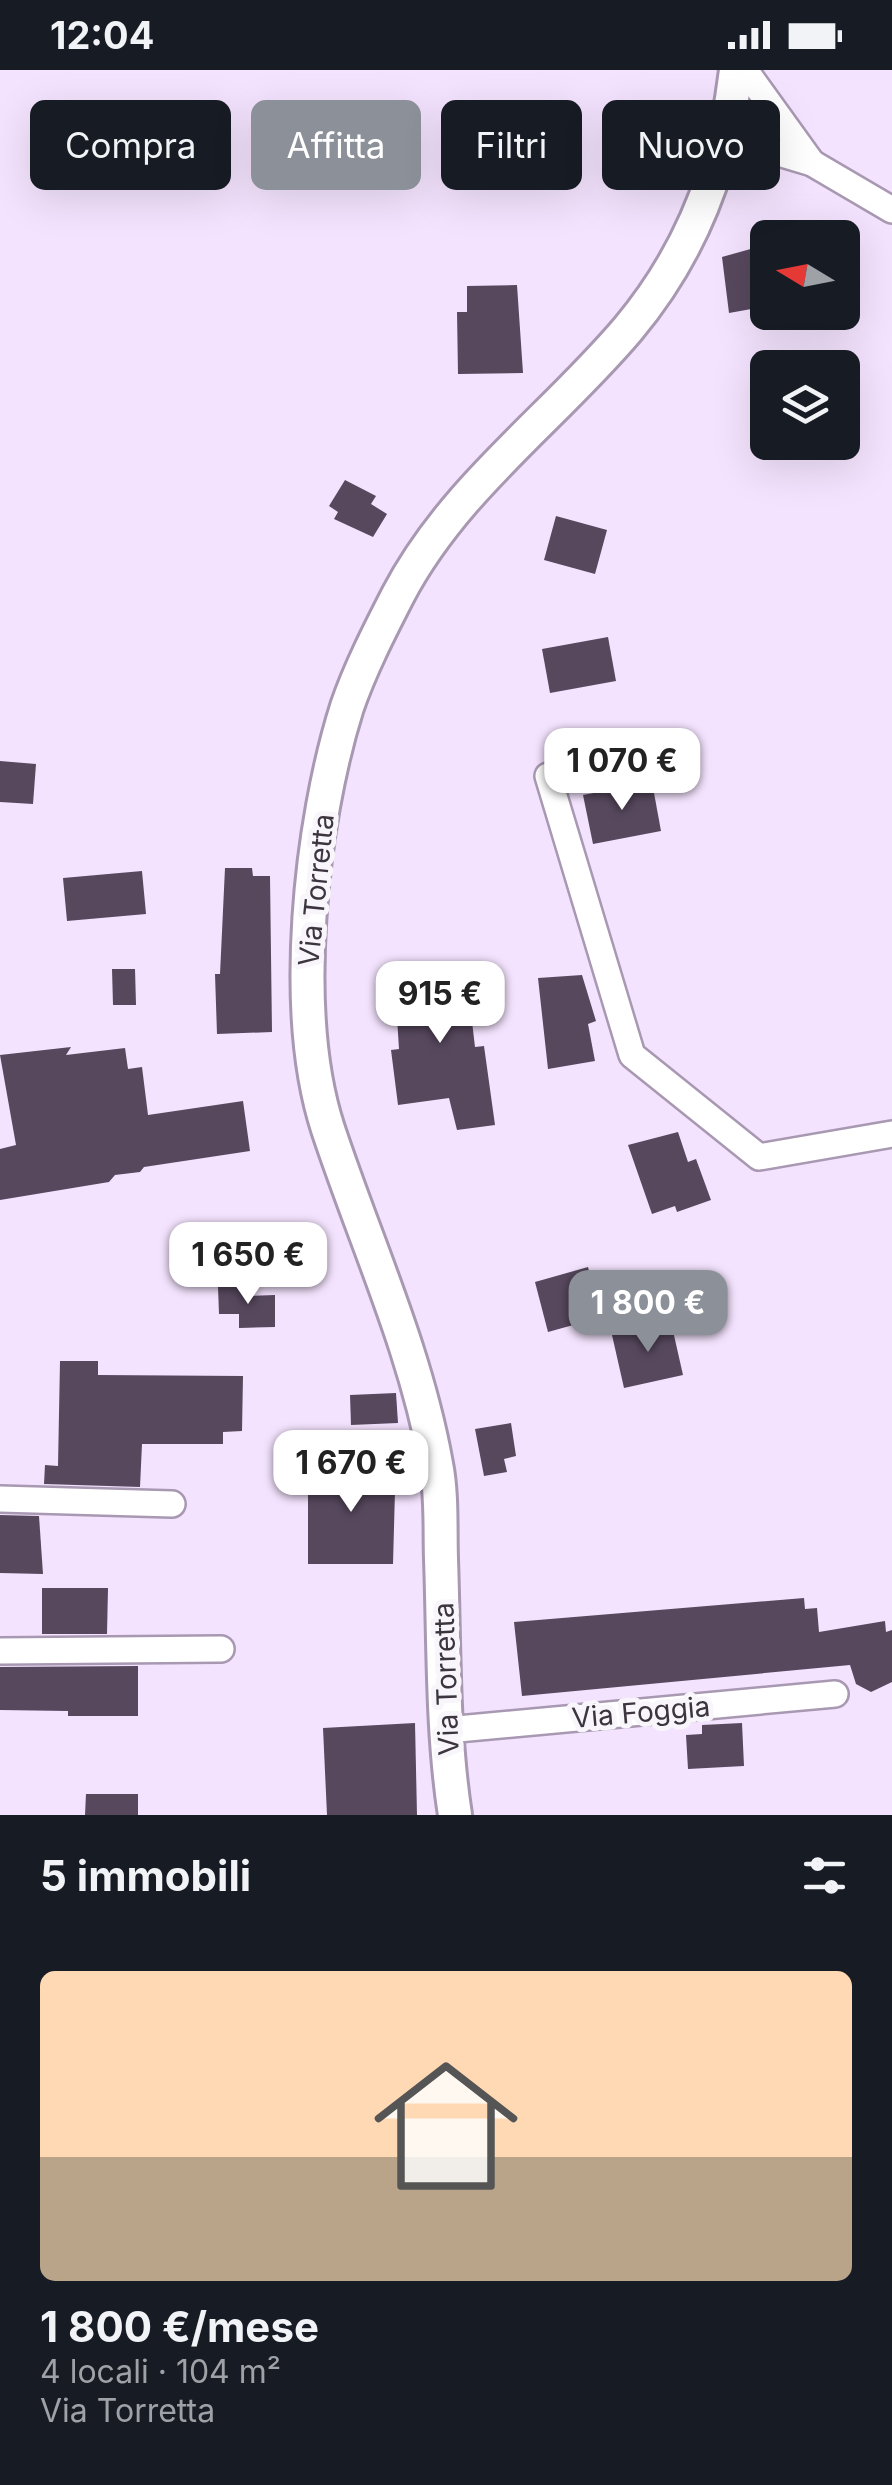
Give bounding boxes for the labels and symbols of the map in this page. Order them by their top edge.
north arrow [750,220,860,330]
pin: 1 070 € [530,728,714,813]
street label: Via Torretta [291,812,341,968]
pin: 915 € [370,961,510,1046]
pin: 1 650 € [156,1222,340,1307]
pin: 1 800 € [556,1270,740,1355]
pin: 1 670 € [259,1430,443,1515]
street label: Via Torretta [426,1602,466,1756]
street label: Via Foggia [570,1689,712,1735]

